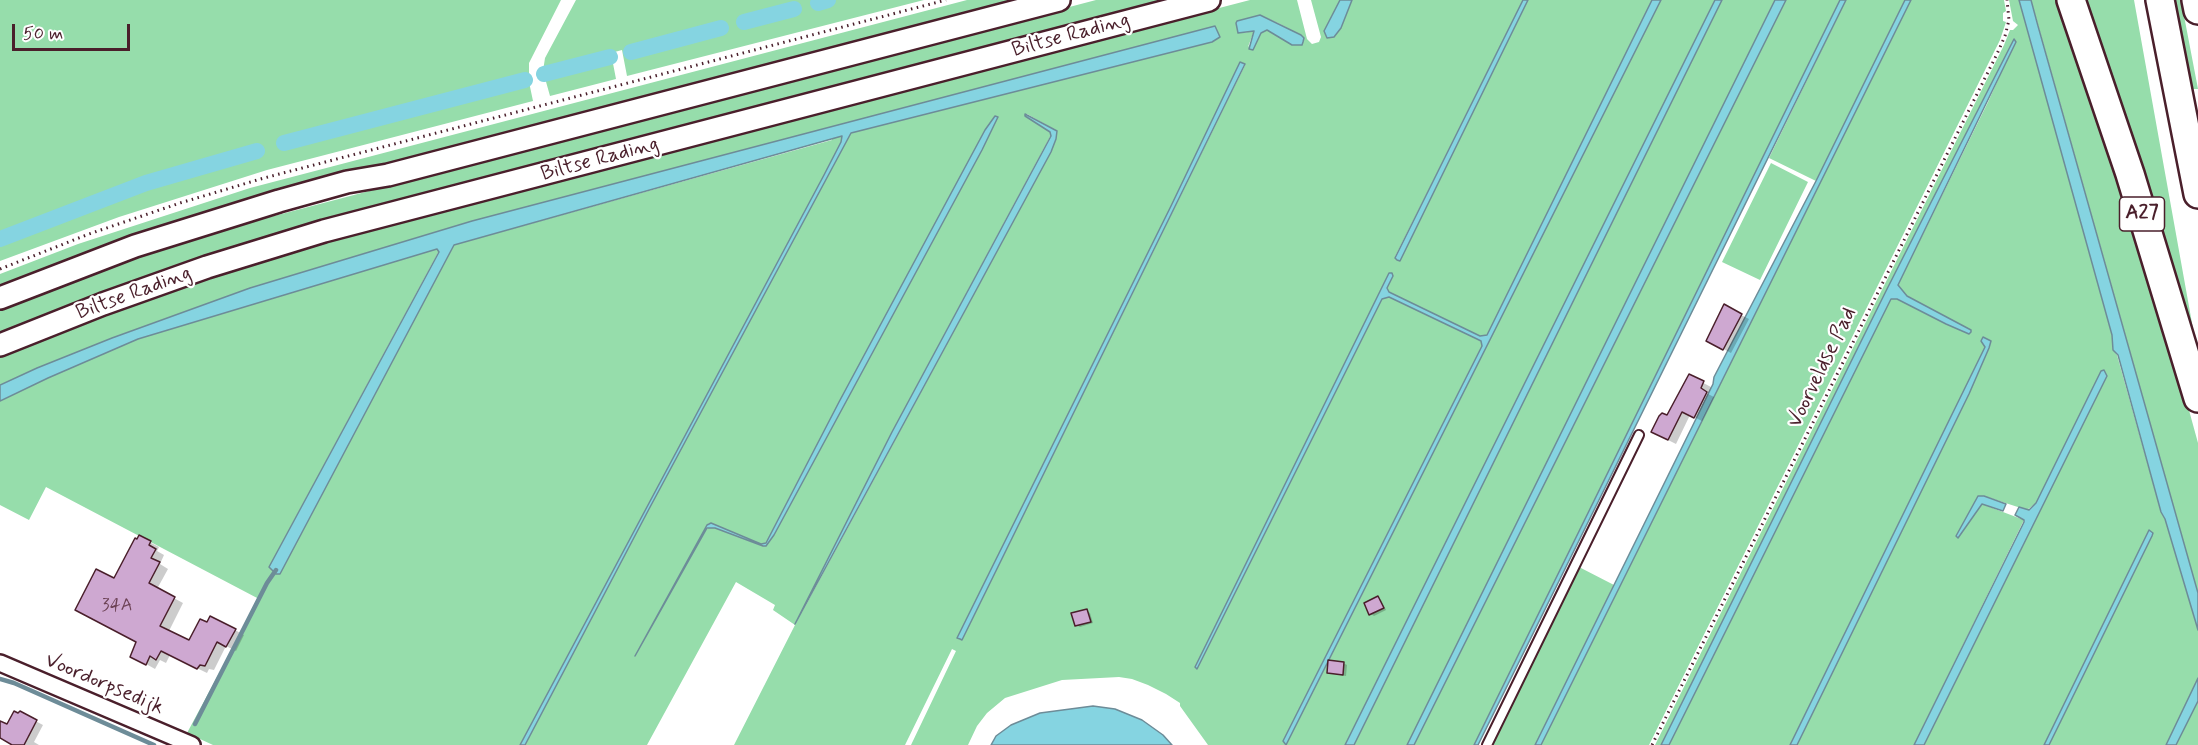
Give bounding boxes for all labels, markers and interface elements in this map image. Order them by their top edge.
street label: Biltse Rading [1009,8,1133,64]
scale bar [15,12,134,50]
text: 50 m [23,22,63,46]
street label: Biltse Rading [538,132,662,188]
road number: A27 [2120,197,2164,231]
street label: Biltse Rading [73,261,195,327]
street label: Voorveldse Pad [1783,304,1863,432]
house number: 34A [102,595,132,617]
street label: Voordorpsedijk [41,649,167,721]

